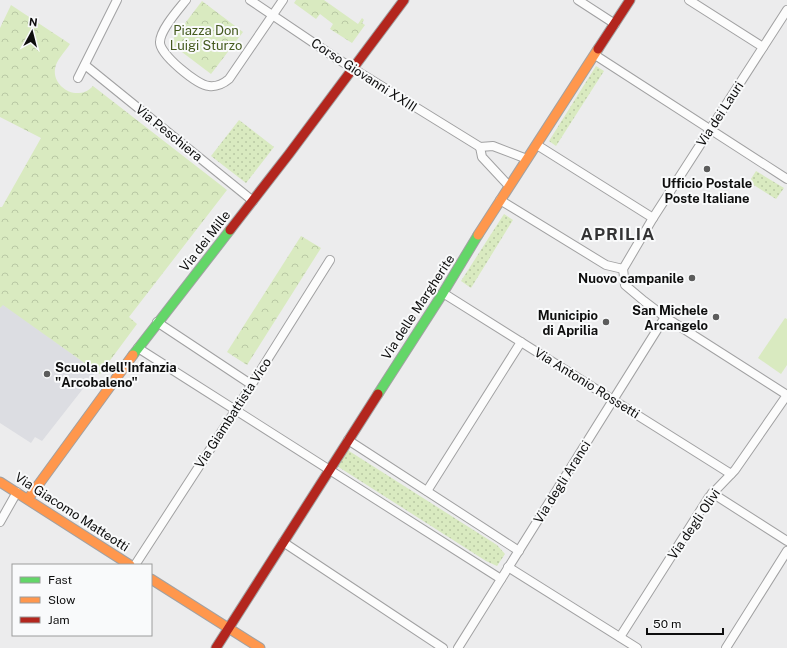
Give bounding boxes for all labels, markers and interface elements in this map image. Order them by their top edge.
north arrow [12,12,52,52]
text: N [28,16,38,29]
park label: Piazza Don Luigi Sturzo [170,23,242,53]
street label: Corso Giovanni XXIII [308,35,420,115]
street label: Via dei Lauri [694,79,746,149]
street label: Via Peschiera [133,102,205,164]
marker: Ufficio Postale Poste Italiane [702,164,712,174]
place label: Ufficio Postale Poste Italiane [662,176,752,206]
street label: Via dei Mille [177,208,233,274]
district label: APRILIA [581,224,655,244]
street label: Via delle Margherite [378,252,458,362]
place label: Nuovo campanile [578,271,684,286]
marker: Nuovo campanile [687,273,697,283]
place label: San Michele Arcangelo [632,303,708,333]
place label: Municipio di Aprilia [538,308,598,338]
marker: San Michele Arcangelo [711,312,721,322]
marker: Municipio di Aprilia [601,317,611,327]
street label: Via Antonio Rossetti [532,345,642,421]
street label: Via Giambattista Vico [192,355,274,471]
place label: Scuola dell'Infanzia "Arcobaleno" [55,360,177,390]
marker: Scuola dell'Infanzia "Arcobaleno" [42,369,52,379]
street label: Via degli Aranci [531,438,593,526]
street label: Via Giacomo Matteotti [12,469,132,555]
street label: Via degli Olivi [665,486,723,562]
legend [12,564,152,636]
text: Fast [48,573,73,587]
text: Slow [48,593,76,607]
scale bar [647,610,723,636]
text: Jam [48,613,70,627]
text: 50 m [653,617,681,631]

